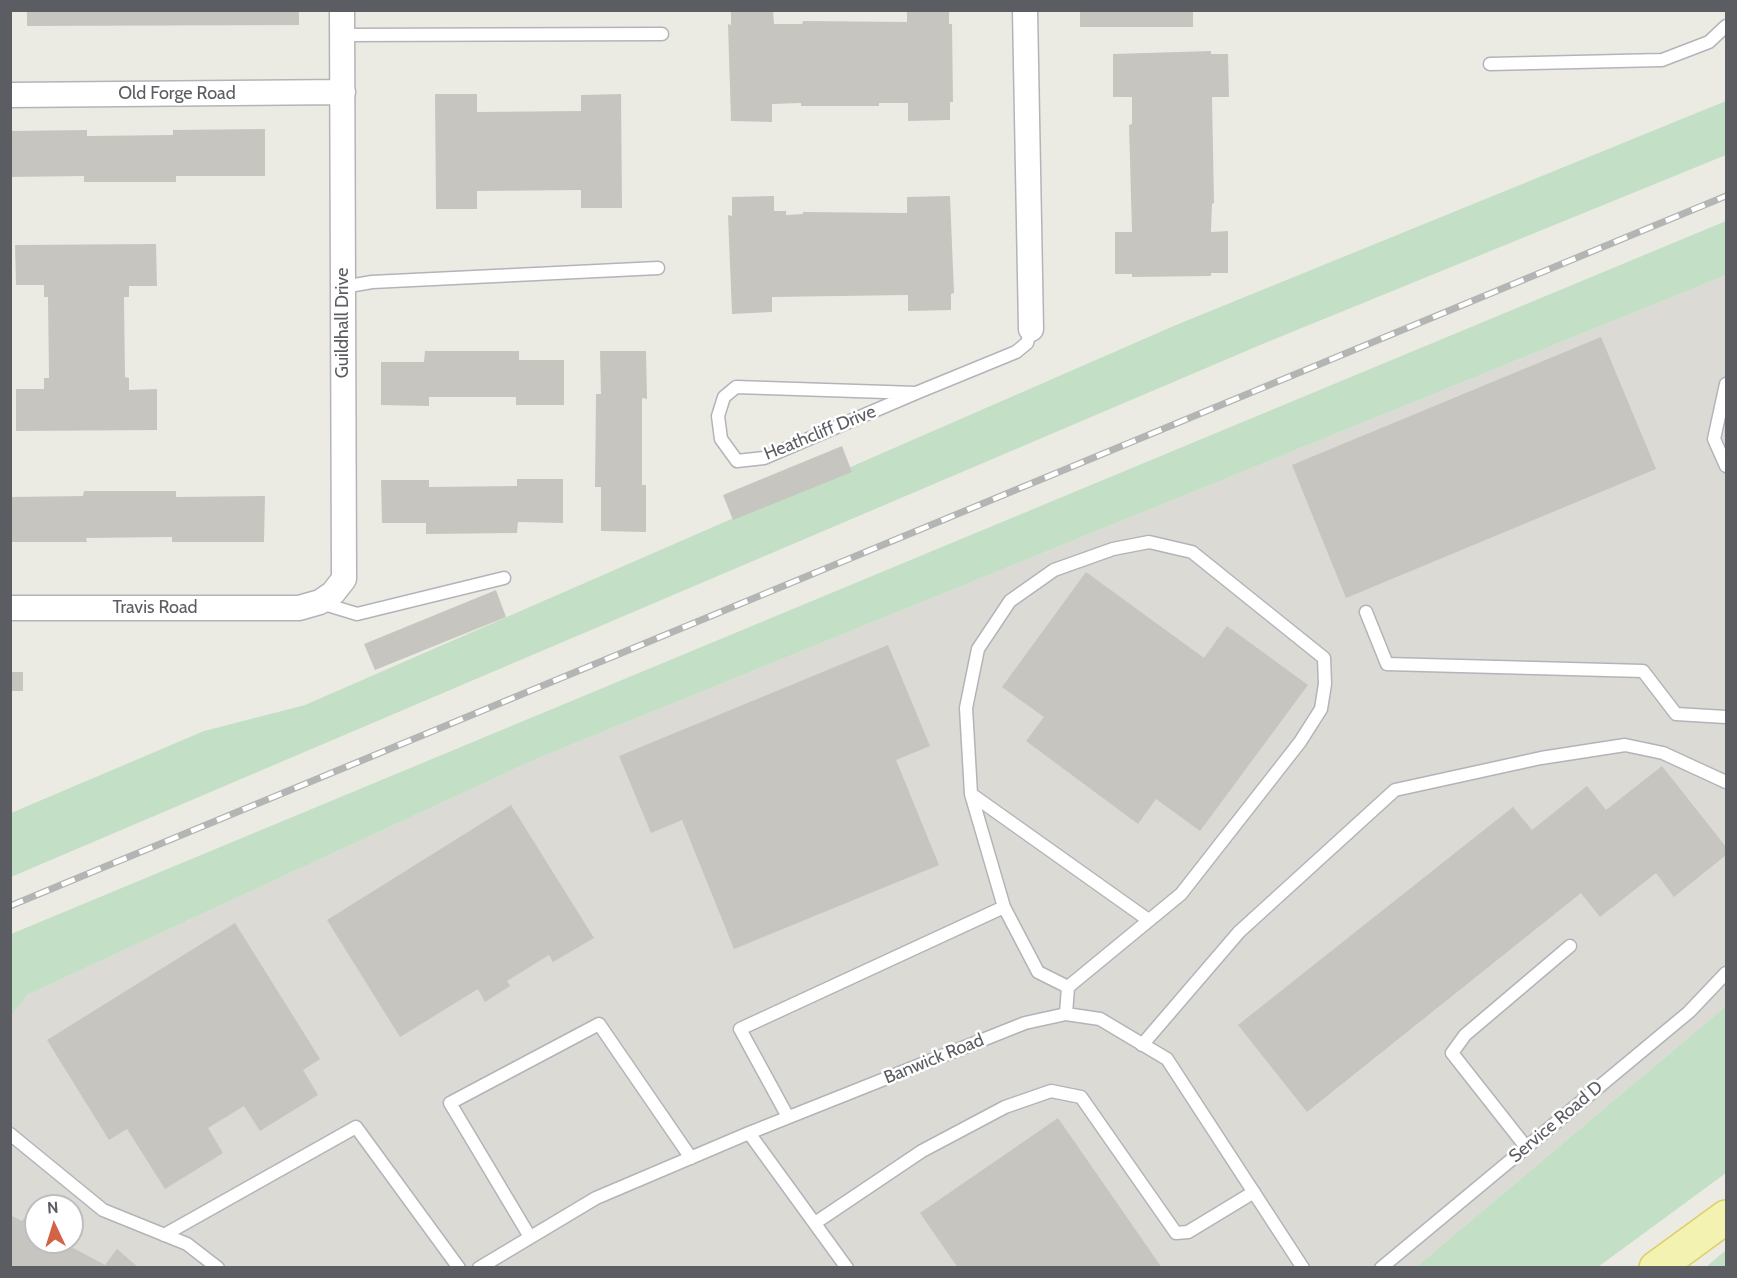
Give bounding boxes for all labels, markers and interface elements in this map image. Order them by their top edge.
street label: Old Forge Road [118,83,236,105]
street label: Guildhall Drive [332,268,354,378]
street label: Heathcliff Drive [761,401,879,465]
street label: Travis Road [112,597,198,619]
street label: Banwick Road [881,1029,987,1089]
street label: Service Road D [1505,1077,1607,1167]
north arrow [24,1194,84,1254]
text: N [47,1198,59,1217]

